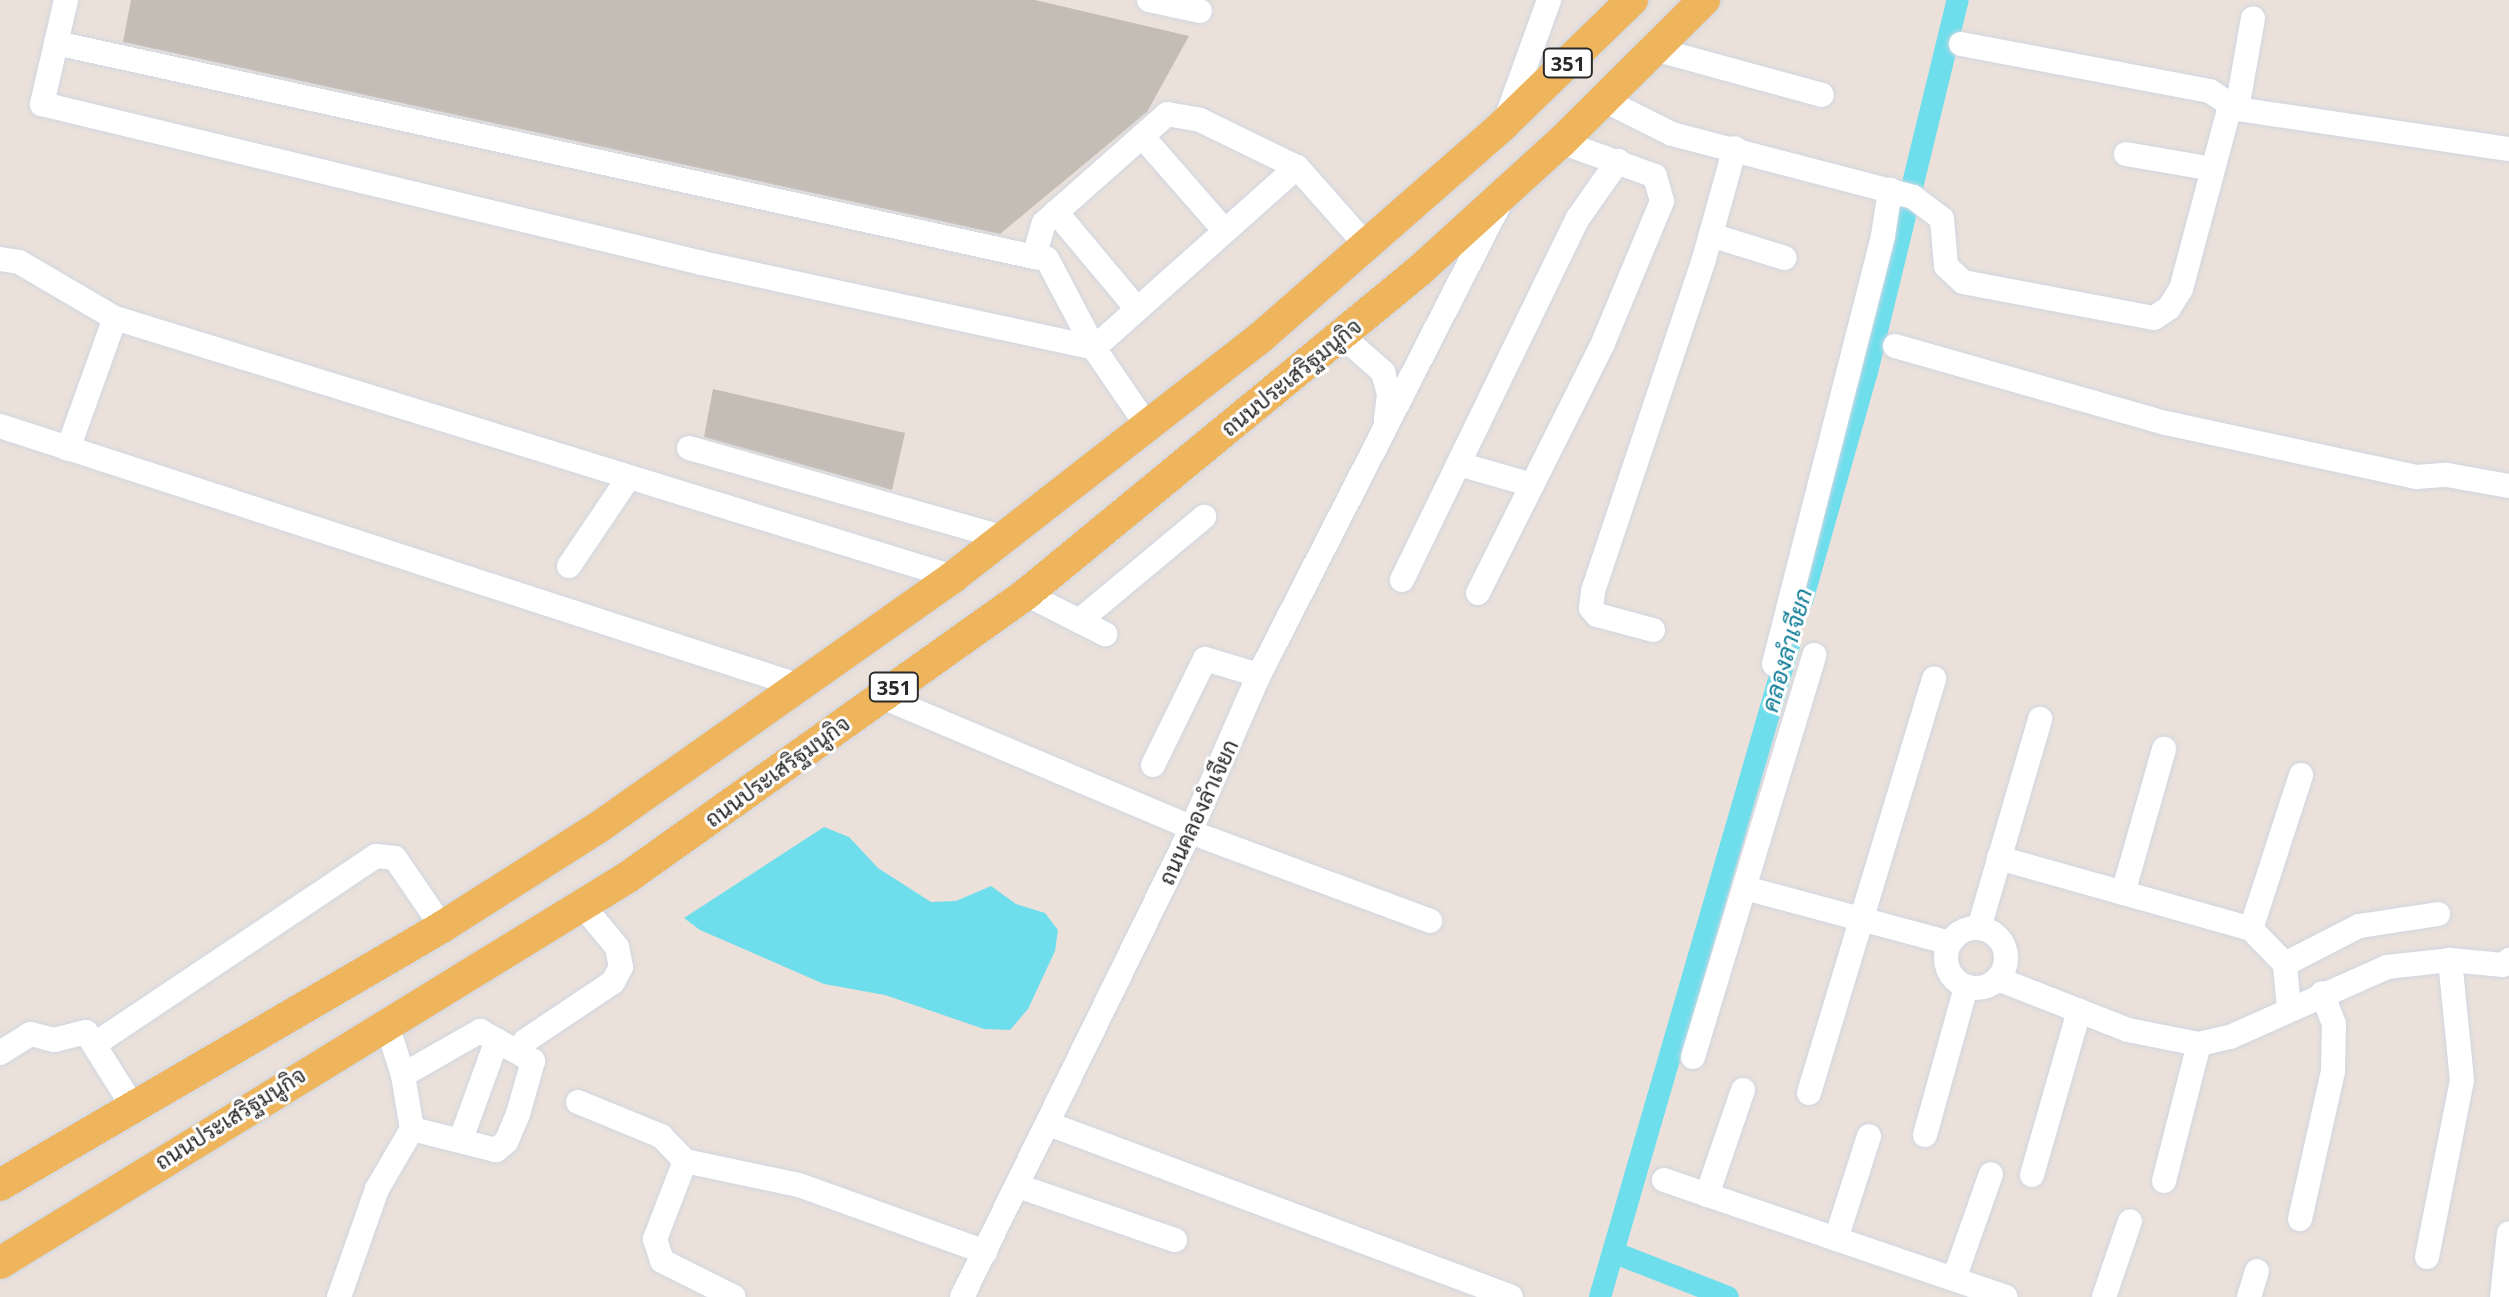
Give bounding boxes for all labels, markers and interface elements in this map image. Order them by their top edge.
road number: 351 [1542,47,1594,79]
street label: ถนนประเสริฐมนูกิจ [1216,313,1366,441]
water label: คลองลำเจียก [1755,585,1817,715]
road number: 351 [868,671,920,703]
street label: ถนนประเสริฐมนูกิจ [700,710,854,832]
street label: ถนนคลองลำเจียก [1153,735,1243,889]
street label: ถนนประเสริฐมนูกิจ [150,1061,310,1175]

